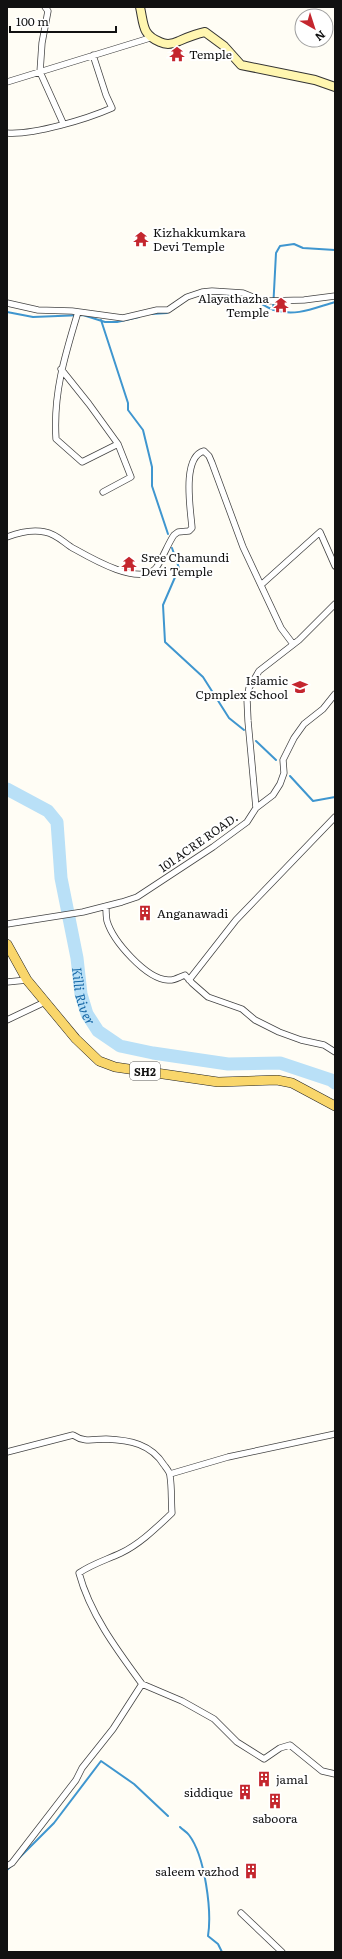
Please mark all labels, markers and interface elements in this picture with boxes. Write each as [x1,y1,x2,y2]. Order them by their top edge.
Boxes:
scale bar [10,8,116,34]
north arrow [294,8,334,48]
text: 100 m [16,12,49,30]
text: N [312,27,330,46]
temple icon: Temple [168,45,186,63]
place label: Temple [189,45,232,63]
place label: Kizhakkumkara Devi Temple [153,223,246,255]
temple icon: Kizhakkumkara Devi Temple [132,230,150,248]
place label: Alayathazha Temple [198,289,270,321]
temple icon: Alayathazha Temple [272,296,290,314]
place label: Sree Chamundi Devi Temple [141,548,229,580]
temple icon: Sree Chamundi Devi Temple [120,555,138,573]
place label: Islamic Cpmplex School [195,671,288,703]
school or university icon: Islamic Cpmplex School [291,678,309,696]
street label: 101 ACRE ROAD. [155,808,241,876]
building icon: Anganawadi [136,904,154,922]
place label: Anganawadi [157,904,228,922]
water label: Killi River [69,966,101,1028]
road number: SH2 [130,1062,160,1080]
building icon: jamal [255,1770,273,1788]
place label: jamal [276,1770,308,1788]
place label: siddique [184,1783,233,1801]
building icon: siddique [236,1783,254,1801]
building icon: saboora [266,1792,284,1810]
place label: saboora [253,1809,298,1827]
place label: saleem vazhod [155,1862,240,1880]
building icon: saleem vazhod [242,1862,260,1880]

